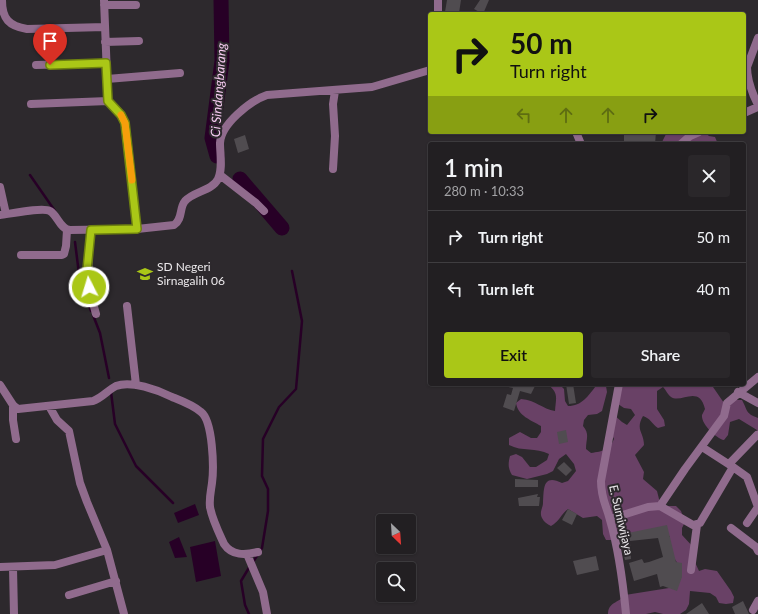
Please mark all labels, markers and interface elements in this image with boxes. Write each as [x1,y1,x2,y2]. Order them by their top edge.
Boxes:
pin [33,24,67,65]
text: 50 m [510,26,573,60]
icon: right [444,28,496,80]
icon: arrive [39,30,61,52]
water label: Ci Sindangbarang [207,41,229,138]
text: Turn right [510,60,587,82]
icon: left [513,104,535,126]
icon: ahead [555,104,577,126]
icon: ahead [597,104,619,126]
icon: right [639,104,661,126]
text: 1 min [444,153,503,182]
button: close [688,155,730,197]
text: 280 m · 10:33 [444,183,524,199]
icon: right [444,226,466,248]
text: Turn right [478,228,543,246]
text: 50 m [696,228,730,246]
place label: SD Negeri Sirnagalih 06 [157,259,225,288]
school or university icon: SD Negeri Sirnagalih 06 [136,265,154,283]
position arrow [68,266,110,308]
icon: left [444,278,466,300]
text: Turn left [478,280,534,298]
text: 40 m [696,280,730,298]
button: Exit [444,332,583,378]
button: Share [591,332,730,378]
street label: E. Sumiwijaya [606,483,637,557]
north arrow [376,514,416,554]
map controls [376,514,416,602]
button: search [376,562,416,602]

